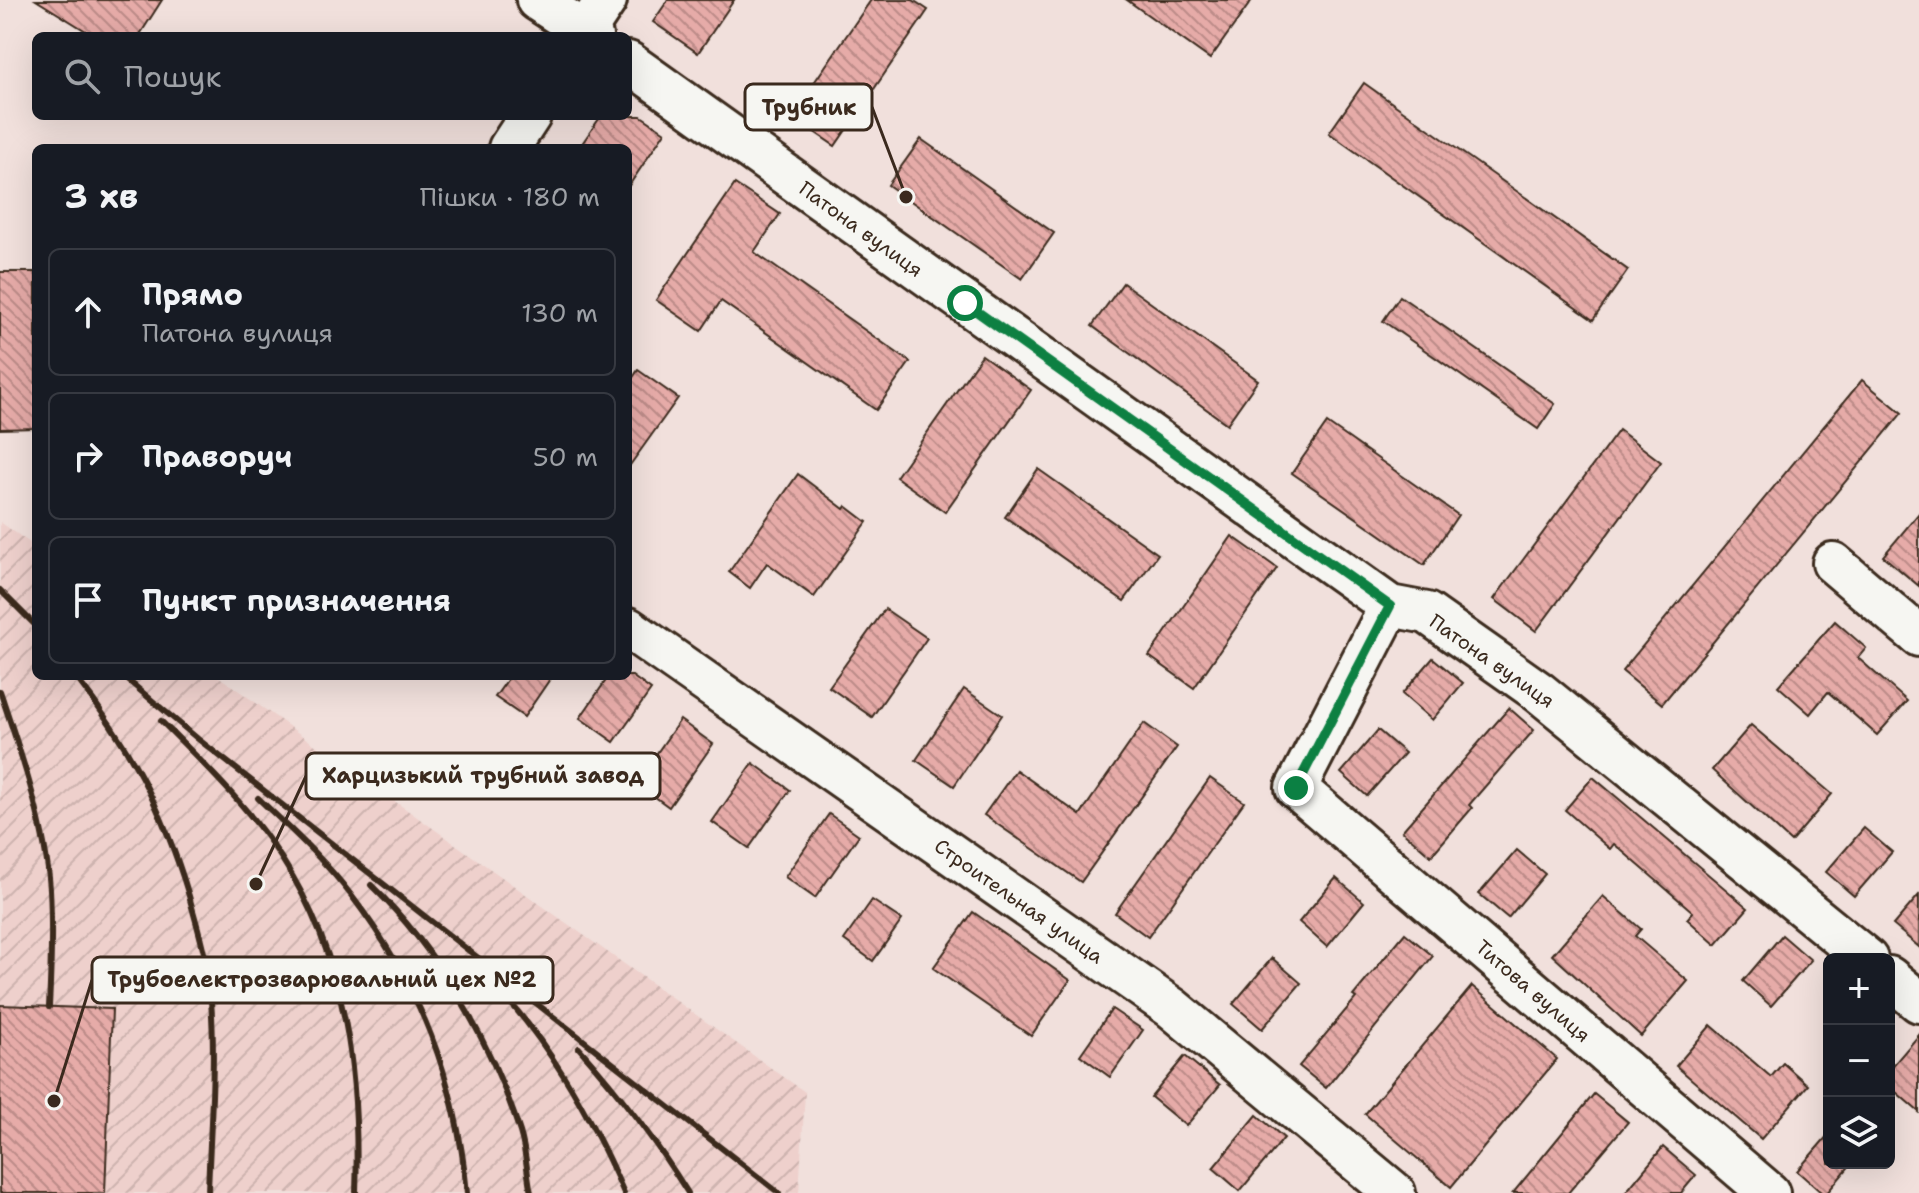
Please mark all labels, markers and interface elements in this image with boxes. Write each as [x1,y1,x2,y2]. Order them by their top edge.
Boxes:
search box [32,32,632,120]
icon: search [60,54,104,98]
text: Пошук [124,56,221,97]
callout: Трубник [745,84,872,130]
text: Трубник [762,93,857,122]
text: 3 хв [64,173,138,219]
street label: Патона вулиця [794,175,928,283]
text: Пішки · 180 m [420,179,600,214]
text: Прямо [142,274,243,315]
route start [947,285,983,321]
icon: ahead [66,290,110,334]
text: 130 m [521,295,598,330]
text: Патона вулиця [142,315,333,350]
icon: right [66,434,110,478]
text: Праворуч [142,436,292,477]
text: 50 m [533,439,598,474]
icon: arrive [66,578,110,622]
text: Пункт призначення [142,580,451,621]
street label: Патона вулиця [1424,608,1560,714]
callout: Харцизький трубний завод [306,753,660,799]
text: Харцизький трубний завод [322,761,645,790]
route end [1278,770,1314,806]
street label: Строительная улица [929,833,1109,970]
street label: Титова вулиця [1470,934,1596,1048]
map controls [1823,953,1895,1169]
button: + [1823,953,1895,1025]
callout: Трубоелектрозварювальний цех №2 [92,957,553,1003]
text: Трубоелектрозварювальний цех №2 [107,965,537,994]
button: − [1823,1025,1895,1097]
button: layers [1823,1097,1895,1169]

